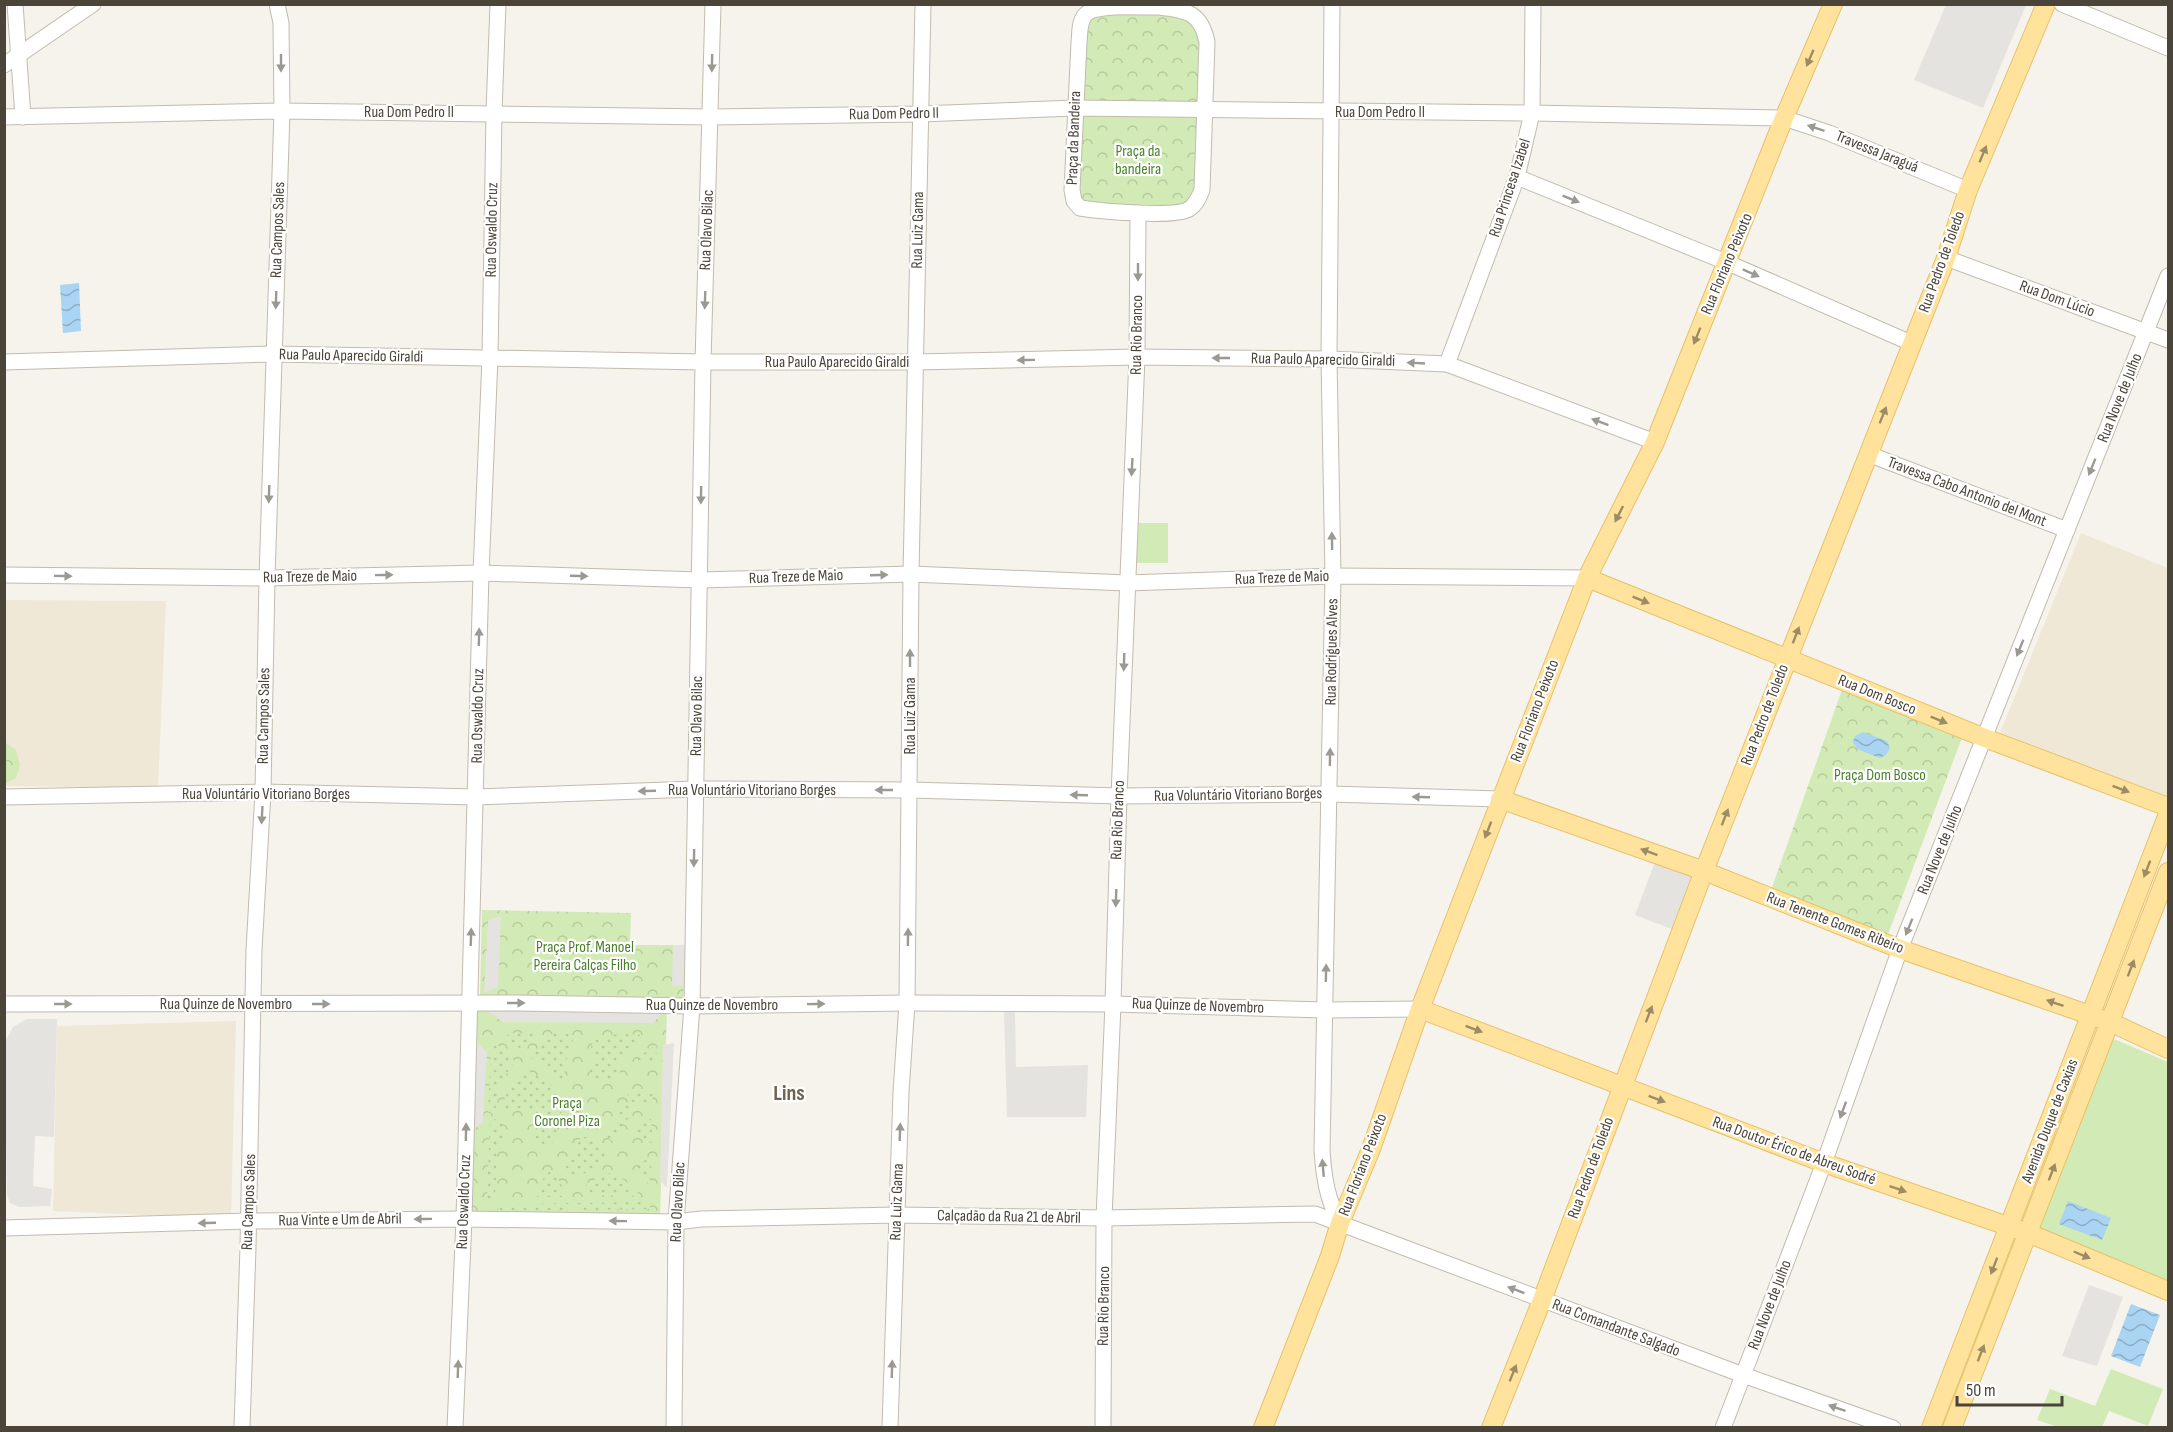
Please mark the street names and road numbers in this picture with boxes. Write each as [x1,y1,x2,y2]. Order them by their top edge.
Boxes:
street label: Praça da Bandeira [1063,91,1085,185]
street label: Rua Dom Pedro II [364,103,454,122]
street label: Rua Dom Pedro II [1335,103,1425,122]
street label: Rua Dom Pedro II [849,104,939,124]
street label: Travessa Jaraguá [1833,127,1921,177]
street label: Rua Princesa Izabel [1485,136,1535,240]
street label: Rua Campos Sales [267,181,289,279]
street label: Rua Oswaldo Cruz [482,182,502,278]
street label: Rua Olavo Bilac [696,189,718,271]
street label: Rua Luiz Gama [908,191,928,269]
street label: Rua Pedro de Toledo [1915,209,1969,315]
street label: Rua Floriano Peixoto [1697,211,1757,317]
street label: Rua Dom Lúcio [2017,277,2097,321]
street label: Rua Rio Branco [1127,295,1147,375]
street label: Rua Paulo Aparecido Giraldi [279,345,423,367]
street label: Rua Paulo Aparecido Giraldi [1251,349,1395,371]
street label: Rua Nove de Julho [2093,351,2147,445]
street label: Rua Paulo Aparecido Giraldi [765,353,909,372]
street label: Travessa Cabo Antonio del Mont [1885,453,2049,531]
street label: Rua Treze de Maio [749,566,843,588]
street label: Rua Treze de Maio [263,567,357,587]
street label: Rua Treze de Maio [1235,567,1329,589]
street label: Rua Rodrigues Alves [1322,598,1342,706]
street label: Rua Floriano Peixoto [1507,657,1563,765]
street label: Rua Pedro de Toledo [1737,662,1793,768]
street label: Rua Campos Sales [254,667,274,764]
street label: Rua Oswaldo Cruz [468,668,488,764]
street label: Rua Dom Bosco [1835,671,1919,719]
street label: Rua Olavo Bilac [687,676,707,756]
street label: Rua Luiz Gama [901,677,920,755]
street label: Rua Rio Branco [1107,780,1129,860]
street label: Rua Voluntário Vitoriano Borges [668,781,836,800]
street label: Rua Voluntário Vitoriano Borges [1154,784,1323,806]
street label: Rua Voluntário Vitoriano Borges [182,785,350,804]
street label: Rua Nove de Julho [1913,803,1967,897]
street label: Rua Tenente Gomes Ribeiro [1764,888,1906,958]
street label: Rua Quinze de Novembro [1132,994,1264,1018]
street label: Rua Quinze de Novembro [160,995,292,1014]
street label: Rua Quinze de Novembro [646,996,778,1015]
street label: Avenida Duque de Caxias [2017,1056,2083,1187]
street label: Rua Floriano Peixoto [1335,1111,1391,1219]
street label: Rua Doutor Érico de Abreu Sodré [1710,1113,1878,1189]
street label: Rua Pedro de Toledo [1564,1115,1618,1221]
street label: Rua Campos Sales [238,1153,260,1251]
street label: Rua Oswaldo Cruz [453,1154,475,1250]
street label: Rua Olavo Bilac [666,1161,690,1243]
street label: Rua Luiz Gama [886,1163,908,1241]
street label: Calçadão da Rua 21 de Abril [937,1206,1081,1228]
street label: Rua Vinte e Um de Abril [278,1209,402,1231]
street label: Rua Nove de Julho [1744,1257,1796,1353]
street label: Rua Rio Branco [1094,1266,1114,1346]
street label: Rua Comandante Salgado [1549,1295,1683,1361]

